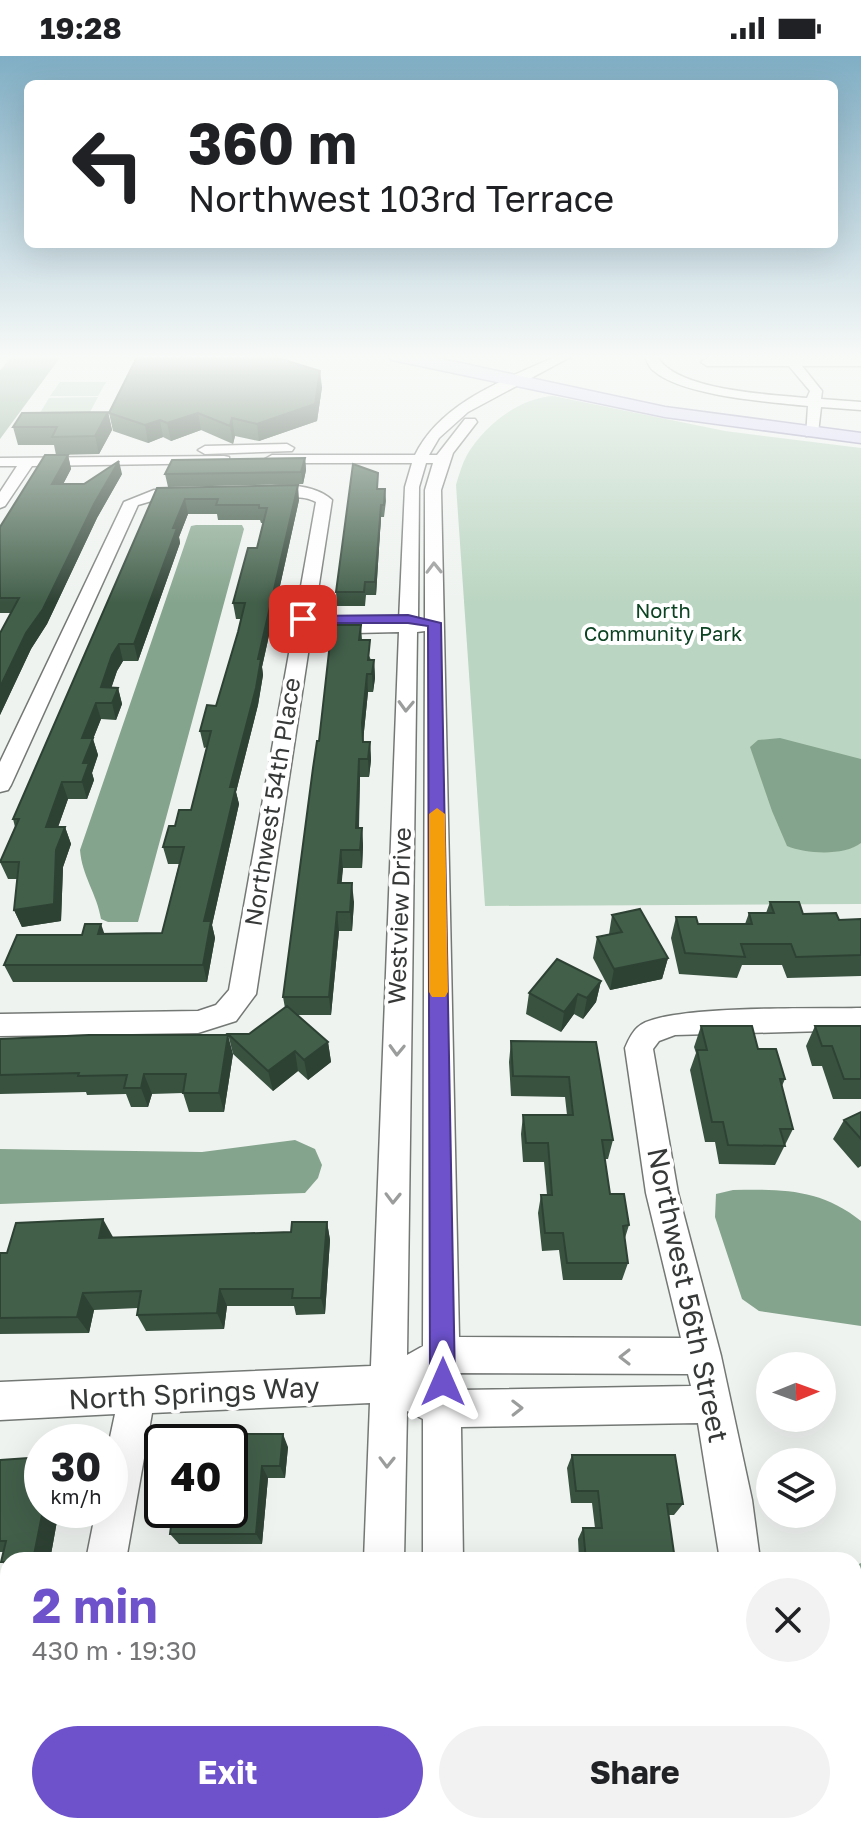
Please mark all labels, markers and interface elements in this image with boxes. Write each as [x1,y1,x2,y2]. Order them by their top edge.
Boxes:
text: 19:28 [40,10,122,46]
text: 360 m [188,109,357,176]
icon: left [56,112,160,216]
text: Northwest 103rd Terrace [188,177,614,220]
one-way arrow [425,561,443,574]
pin [269,585,337,653]
icon: arrive [281,597,325,641]
park label: North Community Park [584,598,742,645]
street label: Northwest 54th Place [238,676,305,928]
one-way arrow [397,700,415,713]
street label: Westview Drive [381,827,416,1005]
one-way arrow [388,1044,405,1057]
street label: Northwest 56th Street [641,1144,736,1445]
one-way arrow [384,1192,402,1205]
position arrow [401,1340,485,1424]
one-way arrow [618,1348,631,1366]
north arrow [756,1352,836,1432]
map controls [756,1352,836,1528]
street label: North Springs Way [68,1369,321,1416]
one-way arrow [511,1399,524,1416]
speed limit sign: 40 [144,1424,248,1528]
text: 30 [51,1442,101,1490]
button: layers [756,1448,836,1528]
one-way arrow [378,1456,395,1469]
text: km/h [51,1484,101,1508]
text: 2 min [32,1576,157,1634]
button: close [746,1578,830,1662]
text: 430 m · 19:30 [32,1635,197,1666]
button: Exit [32,1726,423,1818]
button: Share [439,1726,830,1818]

